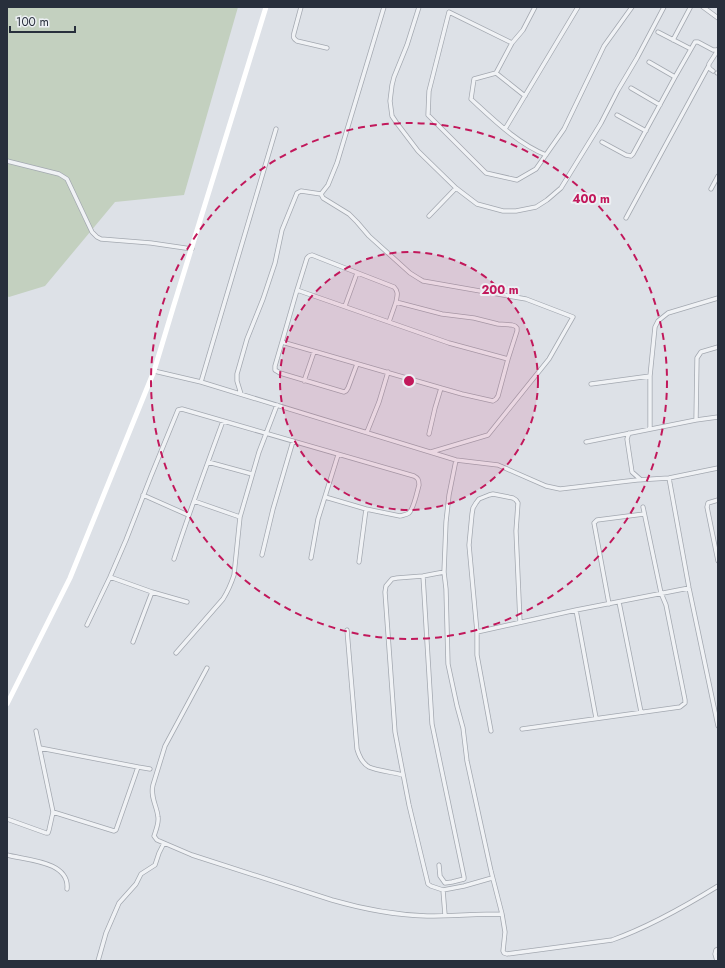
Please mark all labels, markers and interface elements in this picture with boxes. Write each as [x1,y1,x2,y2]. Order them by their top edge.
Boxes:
scale bar [10,8,75,34]
text: 100 m [16,13,49,31]
text: 400 m [572,190,610,208]
text: 200 m [481,281,519,299]
centre of rings [402,374,416,388]

